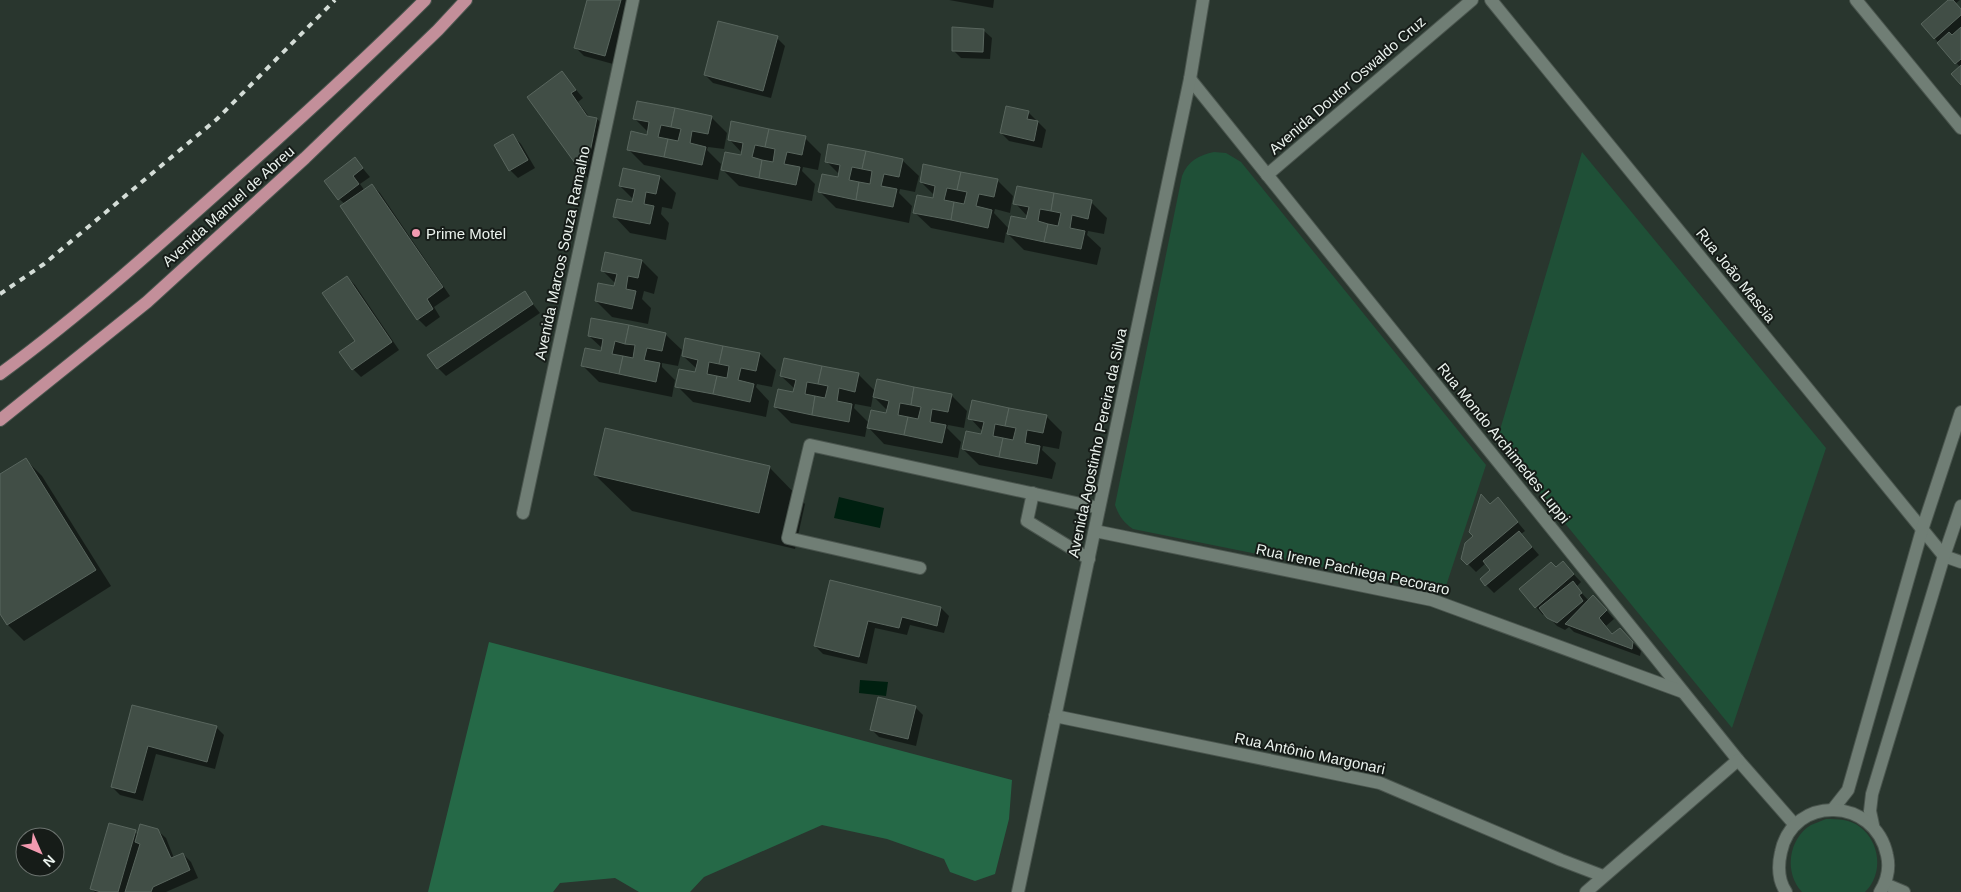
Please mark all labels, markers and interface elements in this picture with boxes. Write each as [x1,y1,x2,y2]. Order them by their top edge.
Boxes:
street label: Avenida Doutor Oswaldo Cruz [1265,12,1429,158]
street label: Avenida Manuel de Abreu [159,142,297,270]
street label: Avenida Marcos Souza Ramalho [531,145,593,361]
place label: Prime Motel [426,225,506,242]
street label: Rua João Mascia [1693,225,1779,326]
marker: Prime Motel [410,227,422,239]
street label: Avenida Agostinho Pereira da Silva [1064,326,1130,559]
street label: Rua Mondo Archimedes Luppi [1434,360,1574,526]
street label: Rua Irene Pachiega Pecoraro [1255,540,1451,598]
street label: Rua Antônio Margonari [1233,729,1387,777]
north arrow [15,827,65,877]
text: N [40,852,58,870]

